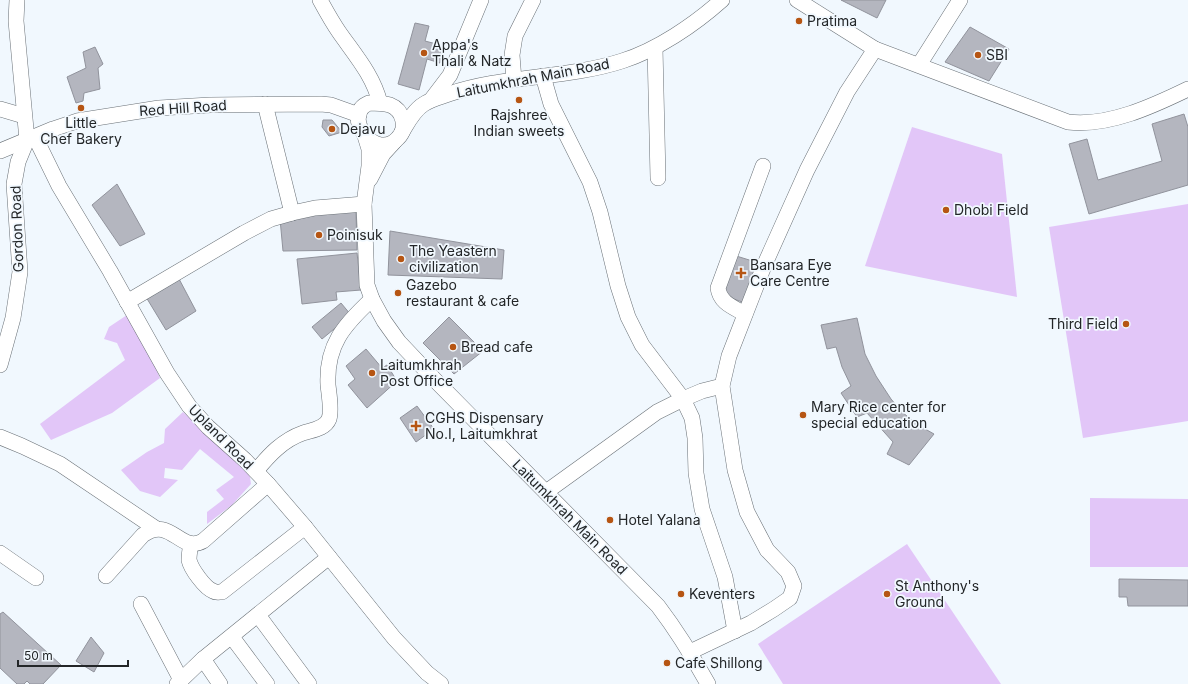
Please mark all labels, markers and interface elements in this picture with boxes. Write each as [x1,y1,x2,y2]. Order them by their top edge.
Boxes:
place label: Pratima [807,12,857,29]
marker: Pratima [794,16,804,26]
place label: Appa's Thali & Natz [432,36,512,69]
place label: SBI [986,46,1008,63]
marker: Appa's Thali & Natz [419,48,429,58]
marker: SBI [973,50,983,60]
street label: Laitumkhrah Main Road [455,54,611,101]
marker: Rajshree Indian sweets [514,95,524,105]
street label: Red Hill Road [139,96,227,119]
marker: Little Chef Bakery [76,103,86,113]
place label: Rajshree Indian sweets [474,106,564,139]
place label: Little Chef Bakery [40,114,122,147]
place label: Dejavu [340,120,385,137]
marker: Dejavu [327,124,337,134]
street label: Gordon Road [6,185,27,273]
place label: Dhobi Field [954,201,1028,218]
marker: Dhobi Field [941,205,951,215]
place label: Poinisuk [327,226,383,243]
marker: Poinisuk [314,230,324,240]
place label: The Yeastern civilization [409,242,497,275]
marker: The Yeastern civilization [396,254,406,264]
place label: Bansara Eye Care Centre [750,256,832,289]
marker: Bansara Eye Care Centre [735,267,747,279]
place label: Gazebo restaurant & cafe [406,276,519,309]
marker: Gazebo restaurant & cafe [393,288,403,298]
place label: Third Field [1048,315,1118,332]
marker: Third Field [1121,319,1131,329]
place label: Bread cafe [461,338,533,355]
marker: Bread cafe [448,342,458,352]
place label: Laitumkhrah Post Office [380,356,462,389]
marker: Laitumkhrah Post Office [367,368,377,378]
place label: Mary Rice center for special education [811,398,946,431]
street label: Upland Road [185,401,257,473]
place label: CGHS Dispensary No.I, Laitumkhrat [425,409,544,442]
marker: Mary Rice center for special education [798,410,808,420]
marker: CGHS Dispensary No.I, Laitumkhrat [410,420,422,432]
street label: Laitumkhrah Main Road [509,456,631,578]
place label: Hotel Yalana [618,511,701,528]
marker: Hotel Yalana [605,515,615,525]
place label: St Anthony's Ground [895,577,979,610]
place label: Keventers [689,585,755,602]
marker: Keventers [676,589,686,599]
marker: St Anthony's Ground [882,589,892,599]
scale bar [18,642,128,668]
text: 50 m [24,648,53,663]
place label: Cafe Shillong [675,654,763,671]
marker: Cafe Shillong [662,658,672,668]

